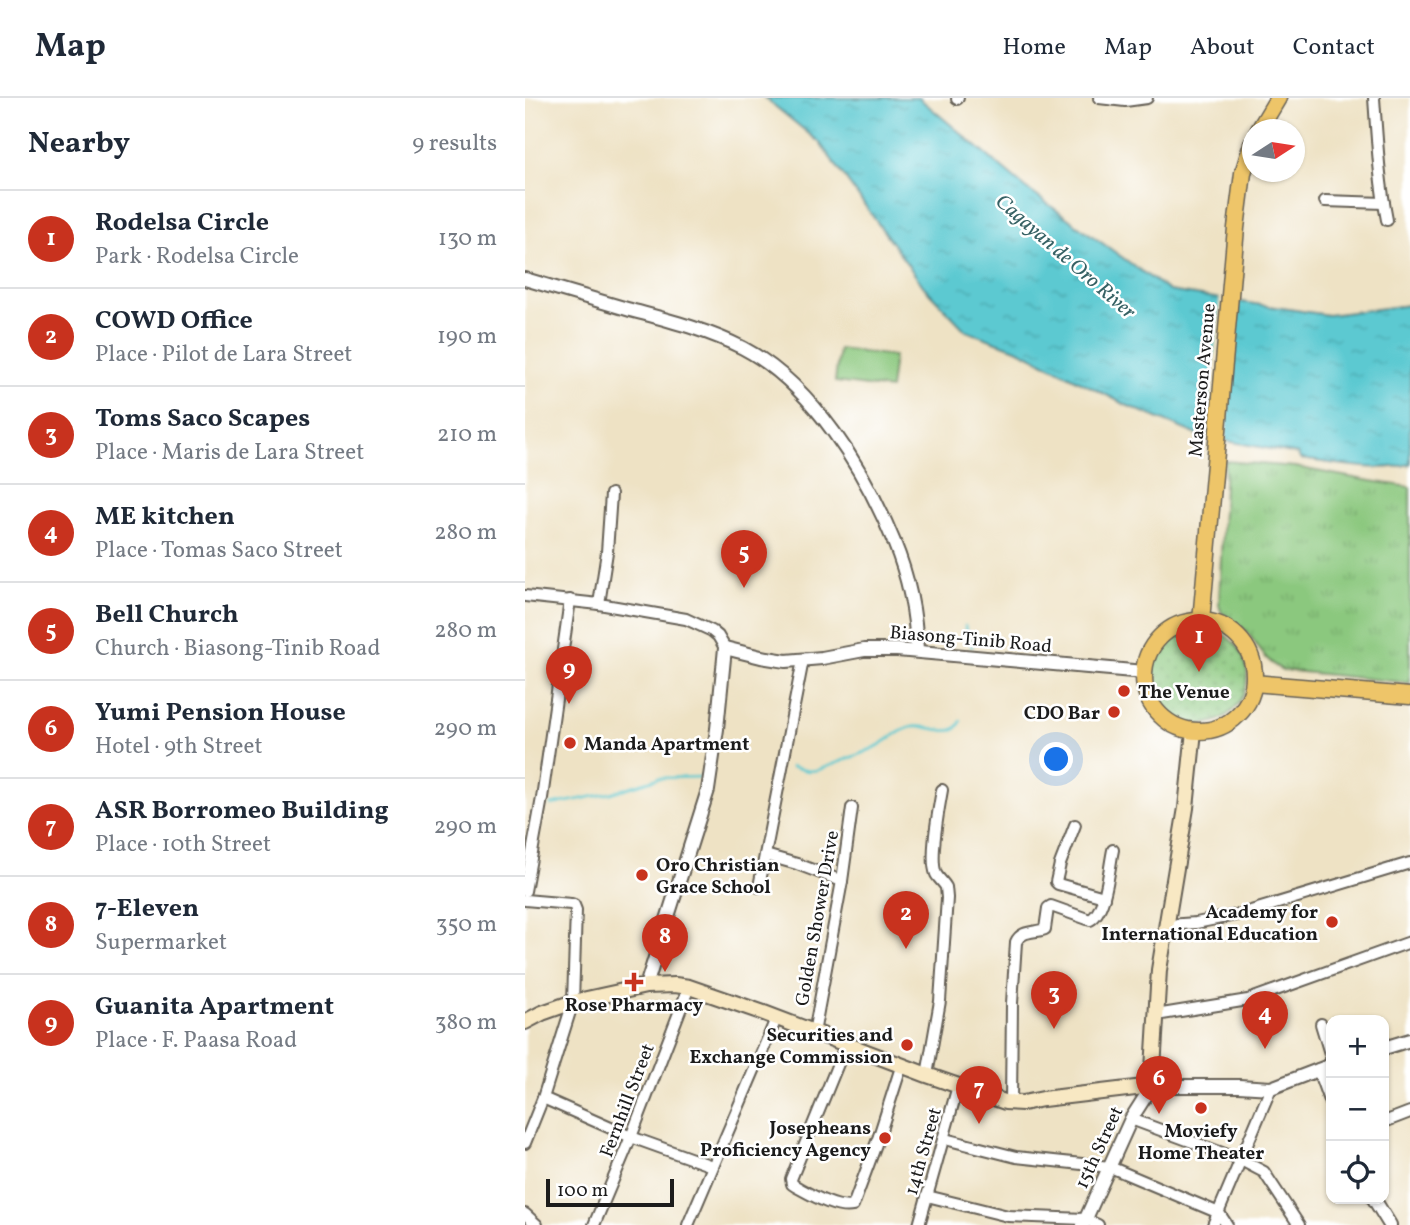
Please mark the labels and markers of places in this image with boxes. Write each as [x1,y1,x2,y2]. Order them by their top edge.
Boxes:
pin: 5 [721,530,767,588]
pin: 1 [1176,614,1222,672]
pin: 9 [546,646,592,704]
place label: The Venue [1138,680,1230,706]
marker: The Venue [1116,683,1132,699]
place label: CDO Bar [1024,701,1100,727]
marker: CDO Bar [1106,704,1122,720]
place label: Manda Apartment [584,732,749,758]
marker: Manda Apartment [562,735,578,751]
place label: Oro Christian Grace School [656,853,780,901]
marker: Oro Christian Grace School [634,867,650,883]
pin: 2 [883,891,929,949]
place label: Academy for International Education [1102,900,1318,948]
pin: 8 [642,914,688,972]
marker: Academy for International Education [1324,914,1340,930]
pin: 3 [1031,971,1077,1029]
marker: Rose Pharmacy [626,974,642,990]
pin: 4 [1242,991,1288,1049]
place label: Rose Pharmacy [565,993,703,1019]
place label: Securities and Exchange Commission [689,1023,893,1071]
marker: Securities and Exchange Commission [899,1037,915,1053]
pin: 6 [1136,1056,1182,1114]
pin: 7 [956,1066,1002,1124]
marker: Moviefy Home Theater [1193,1100,1209,1116]
place label: Josepheans Proficiency Agency [700,1116,871,1164]
place label: Moviefy Home Theater [1138,1119,1264,1167]
marker: Josepheans Proficiency Agency [877,1130,893,1146]

